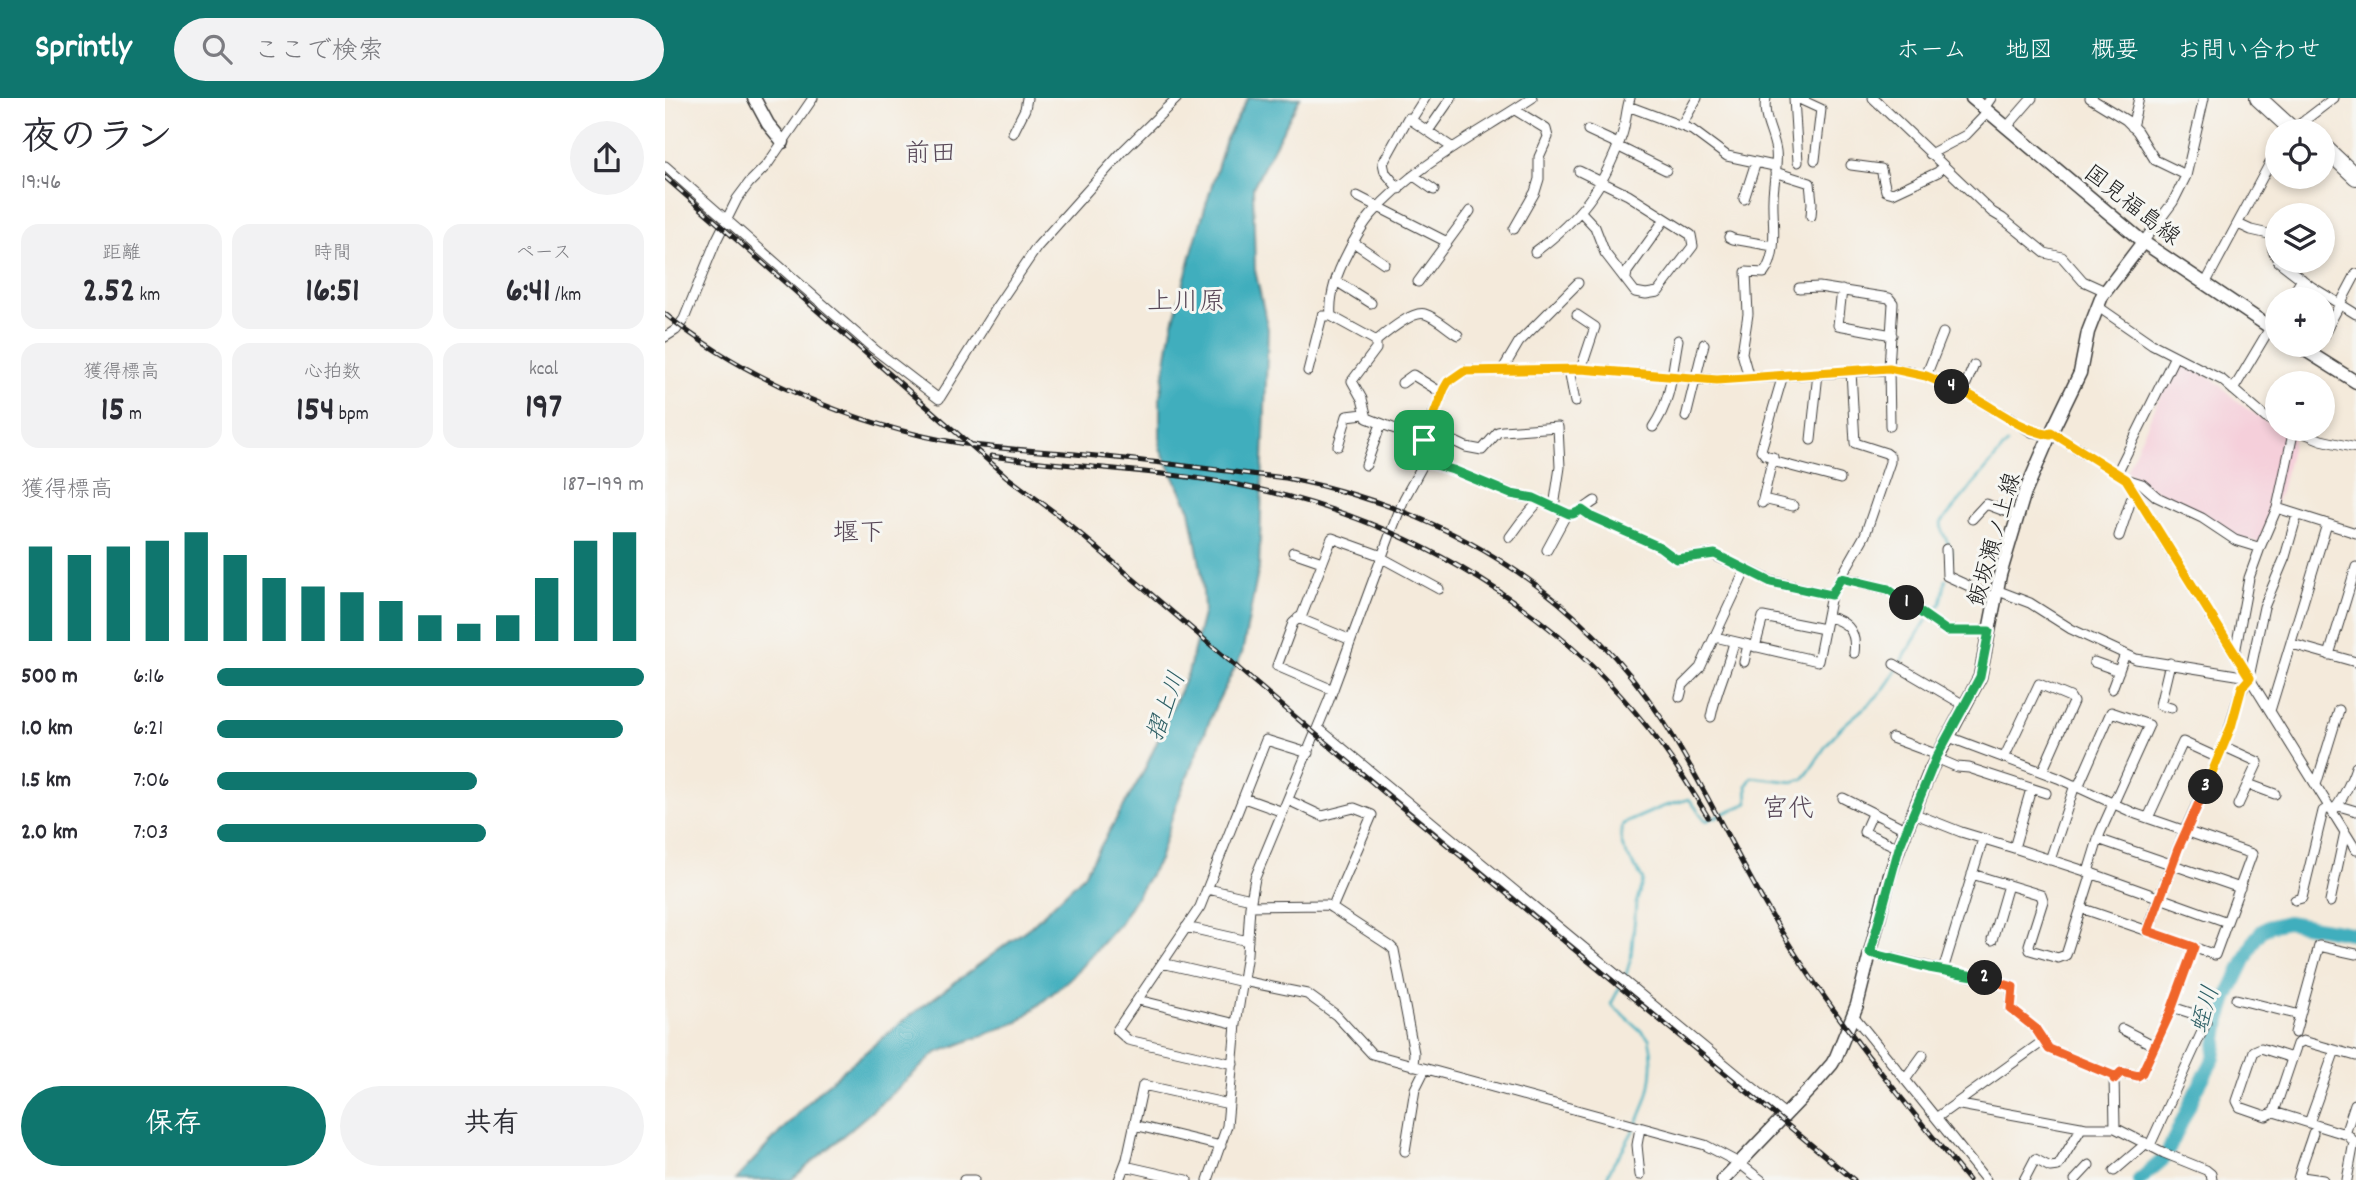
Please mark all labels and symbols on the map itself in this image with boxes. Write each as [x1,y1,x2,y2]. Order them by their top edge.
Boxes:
district label: 前田 [904,137,956,174]
street label: 国見福島線 [2075,158,2186,255]
district label: 上川原 [1147,285,1225,322]
pin: 4 [1935,370,1969,404]
pin [1394,410,1454,470]
street label: 飯坂瀬ノ上線 [1961,469,2031,611]
district label: 堰下 [833,516,885,553]
pin: 1 [1889,586,1925,620]
water label: 摺上川 [1140,667,1196,747]
pin: 3 [2189,770,2223,804]
district label: 宮代 [1762,792,1814,829]
pin: 2 [1967,960,2003,996]
water label: 蛭川 [2184,982,2230,1038]

